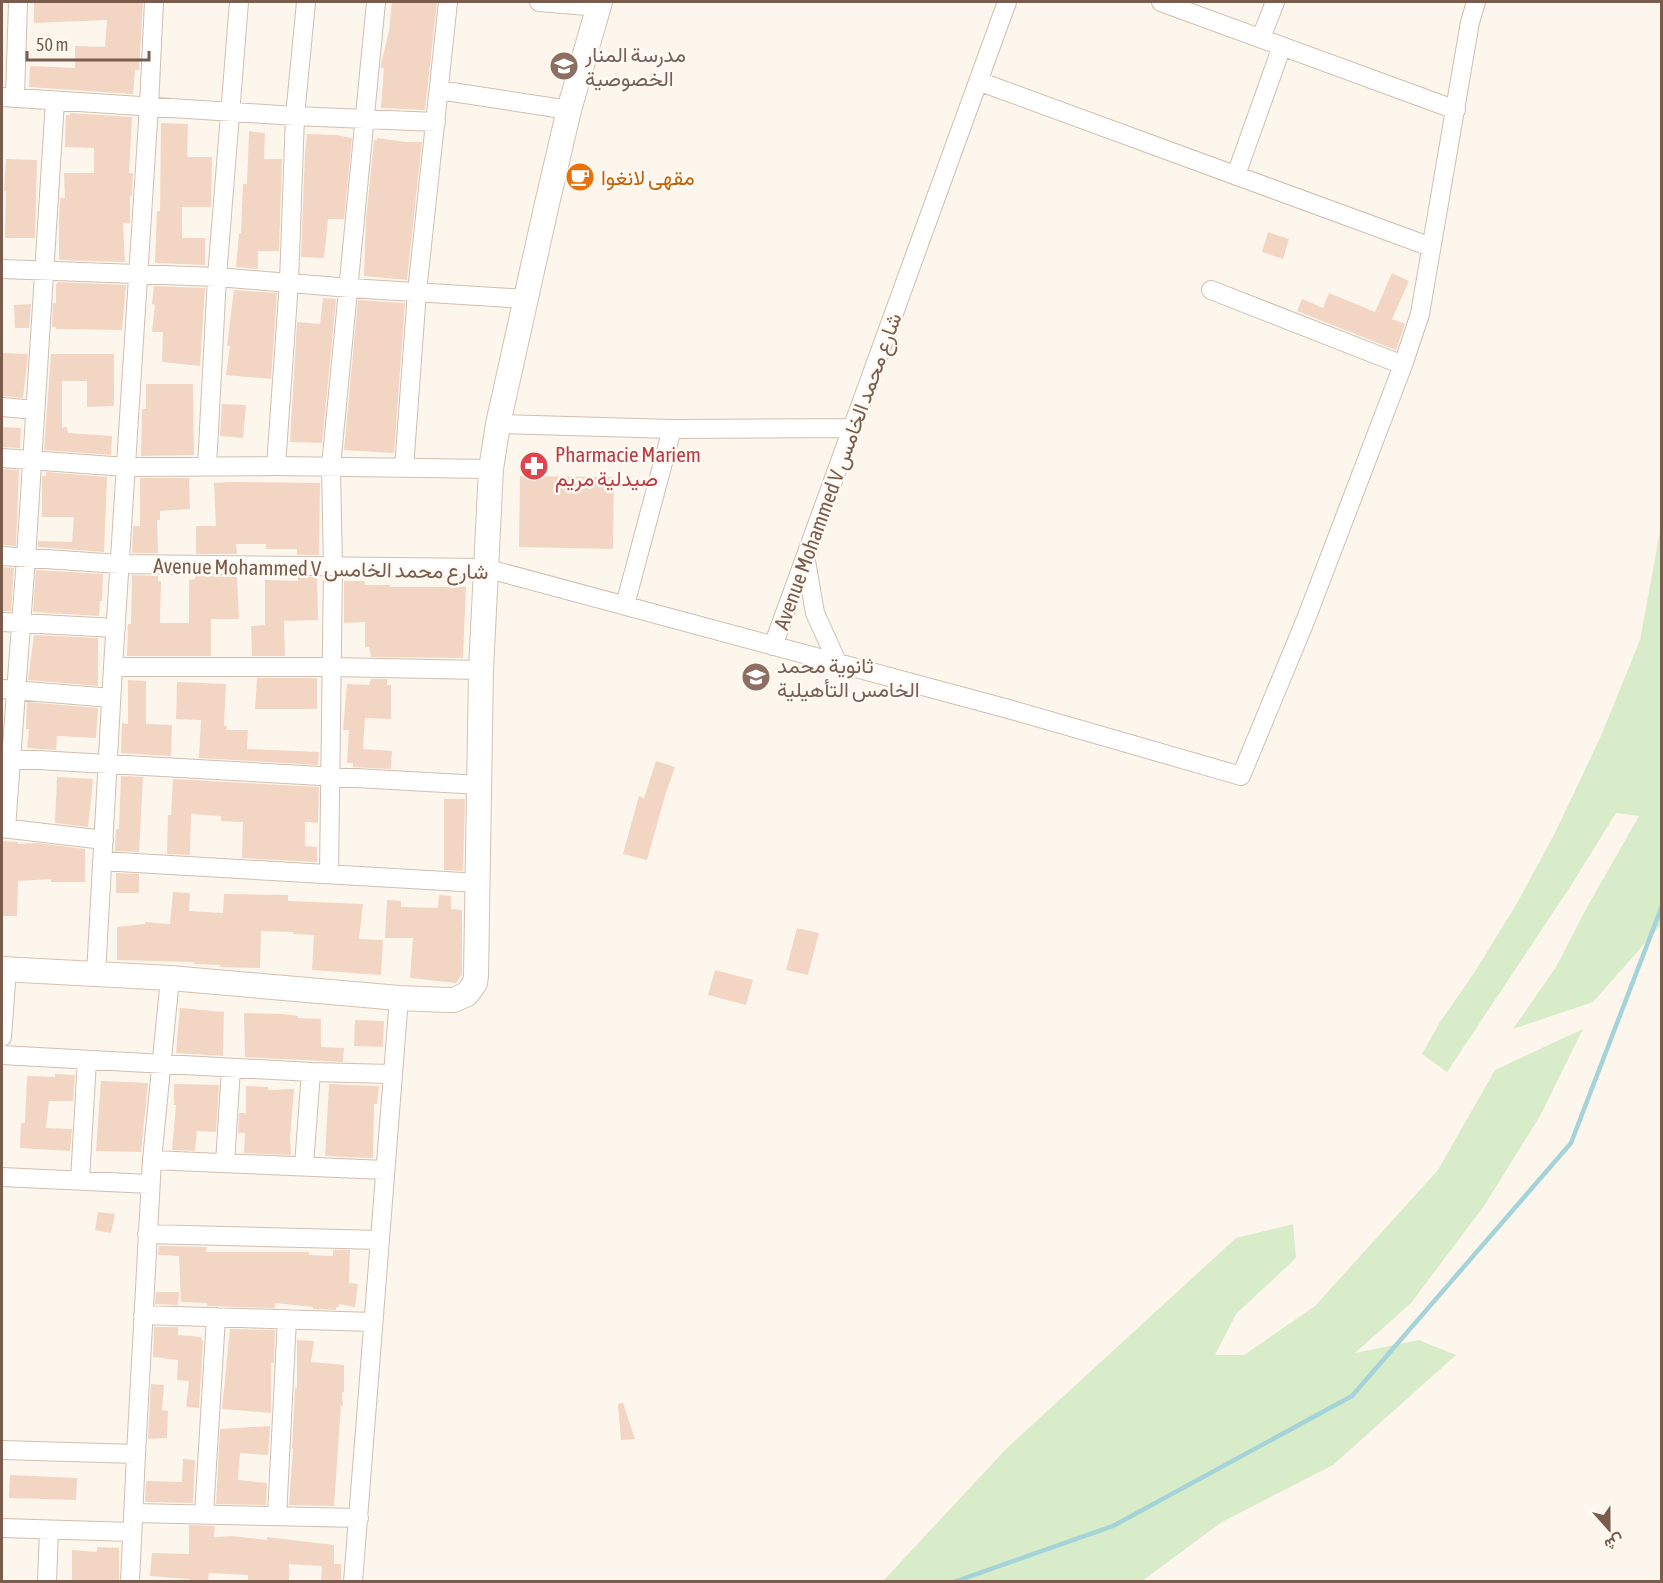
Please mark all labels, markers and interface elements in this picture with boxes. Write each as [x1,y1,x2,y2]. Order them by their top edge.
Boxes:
scale bar [27,24,148,62]
text: 50 m [36,34,68,55]
place label: مدرسة المنار الخصوصية [584,42,686,92]
school or university icon: مدرسة المنار الخصوصية [548,50,580,82]
cafe icon: مقهى لانغوا [564,161,596,193]
place label: مقهى لانغوا [601,165,695,191]
street label: Avenue Mohammed V شارع محمد الخامس [768,309,908,634]
place label: Pharmacie Mariem صيدلية مريم [555,442,701,493]
pharmacy icon: Pharmacie Mariem صيدلية مريم [518,450,550,482]
street label: Avenue Mohammed V شارع محمد الخامس [153,553,489,586]
place label: ثانوية محمد الخامس التأهيلية [777,653,920,702]
school or university icon: ثانوية محمد الخامس التأهيلية [740,661,772,693]
north arrow [1579,1499,1639,1559]
text: ش [1602,1530,1627,1555]

